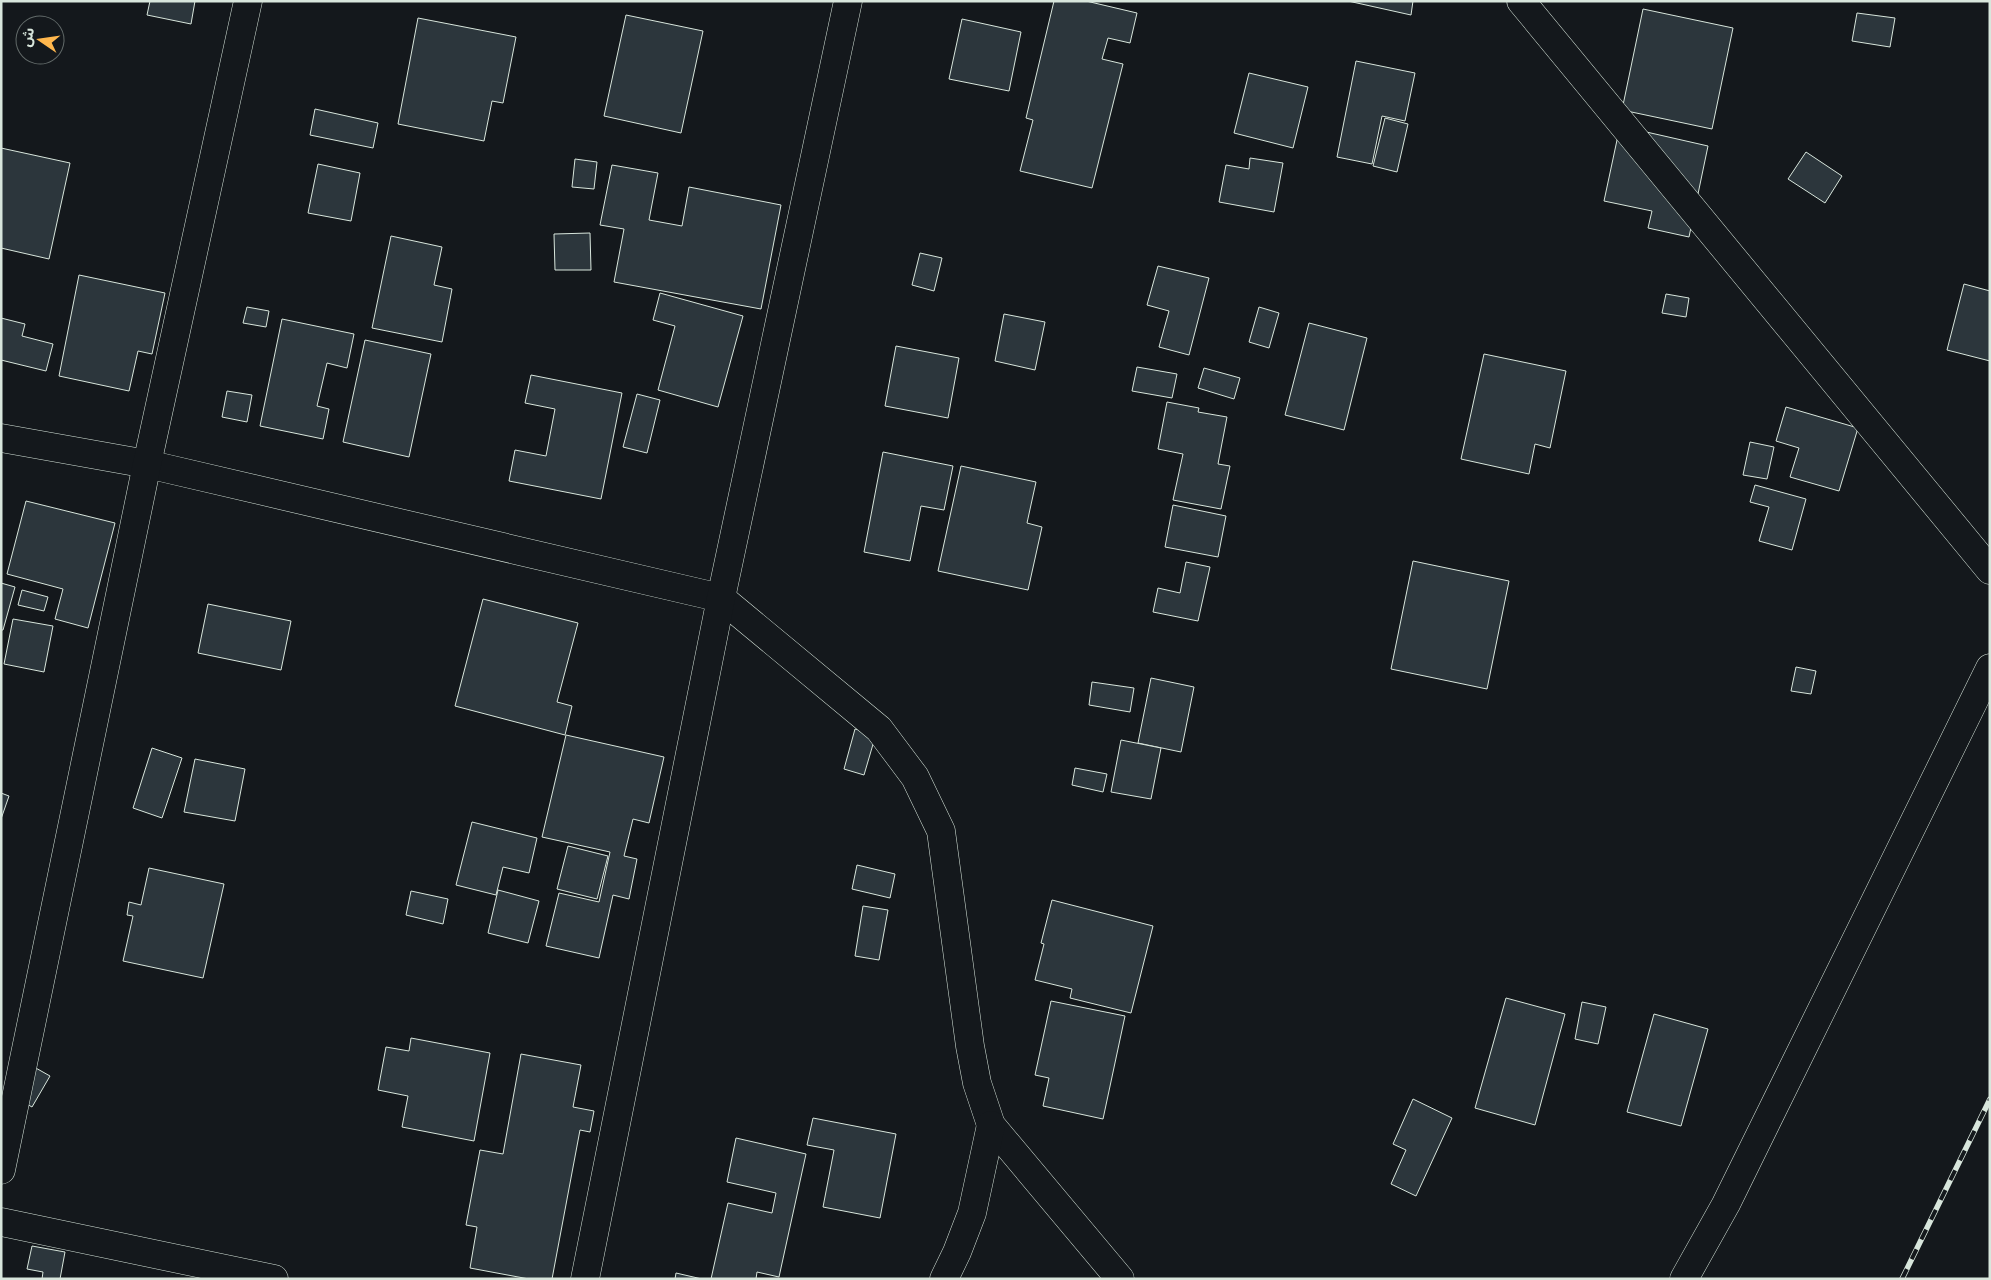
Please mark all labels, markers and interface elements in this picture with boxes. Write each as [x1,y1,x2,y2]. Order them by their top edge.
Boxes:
north arrow [15,15,65,65]
text: ش [16,26,40,49]

